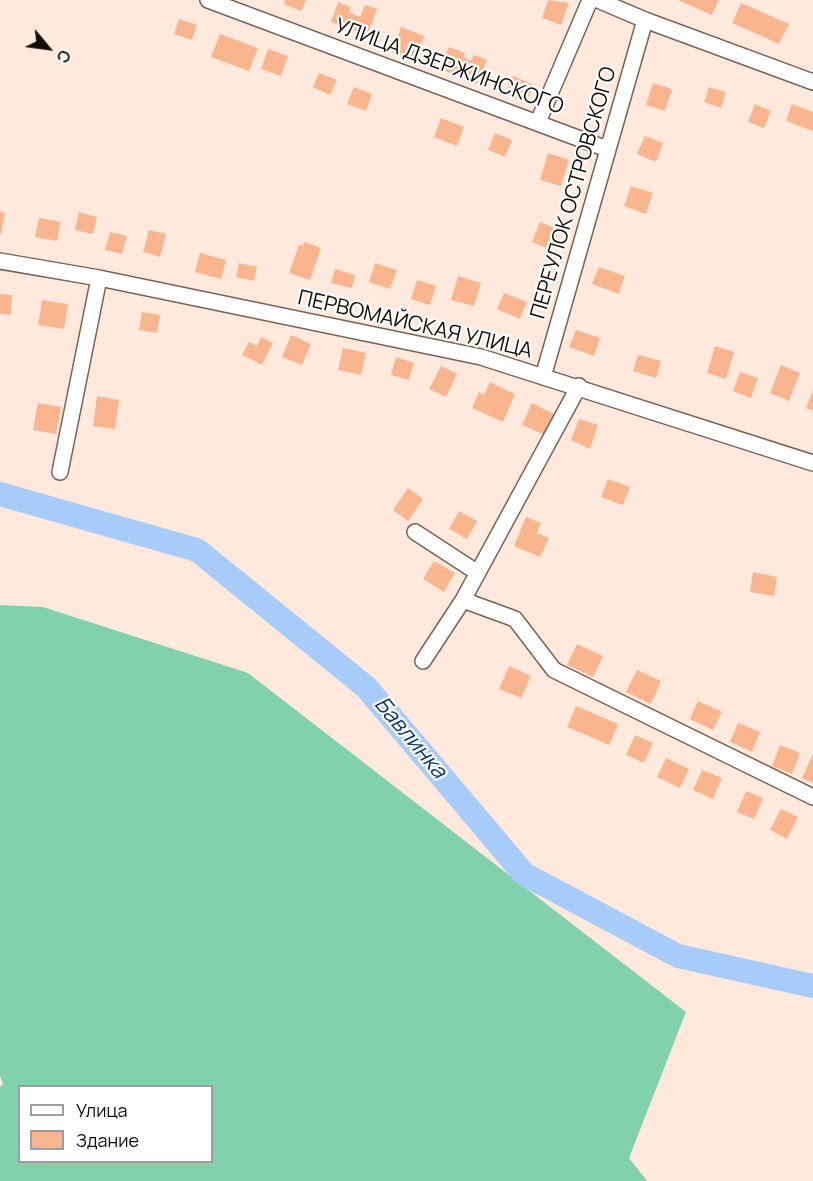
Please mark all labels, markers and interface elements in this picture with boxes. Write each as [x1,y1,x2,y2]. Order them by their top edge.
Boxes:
street label: УЛИЦА ДЗЕРЖИНСКОГО [331,14,567,120]
north arrow [18,18,78,78]
text: С [51,46,76,67]
street label: ПЕРЕУЛОК ОСТРОВСКОГО [526,64,622,322]
street label: ПЕРВОМАЙСКАЯ УЛИЦА [295,286,535,364]
water label: Бавлинка [368,692,452,784]
legend [18,1085,213,1163]
text: Улица [76,1098,128,1122]
text: Здание [76,1128,139,1152]

